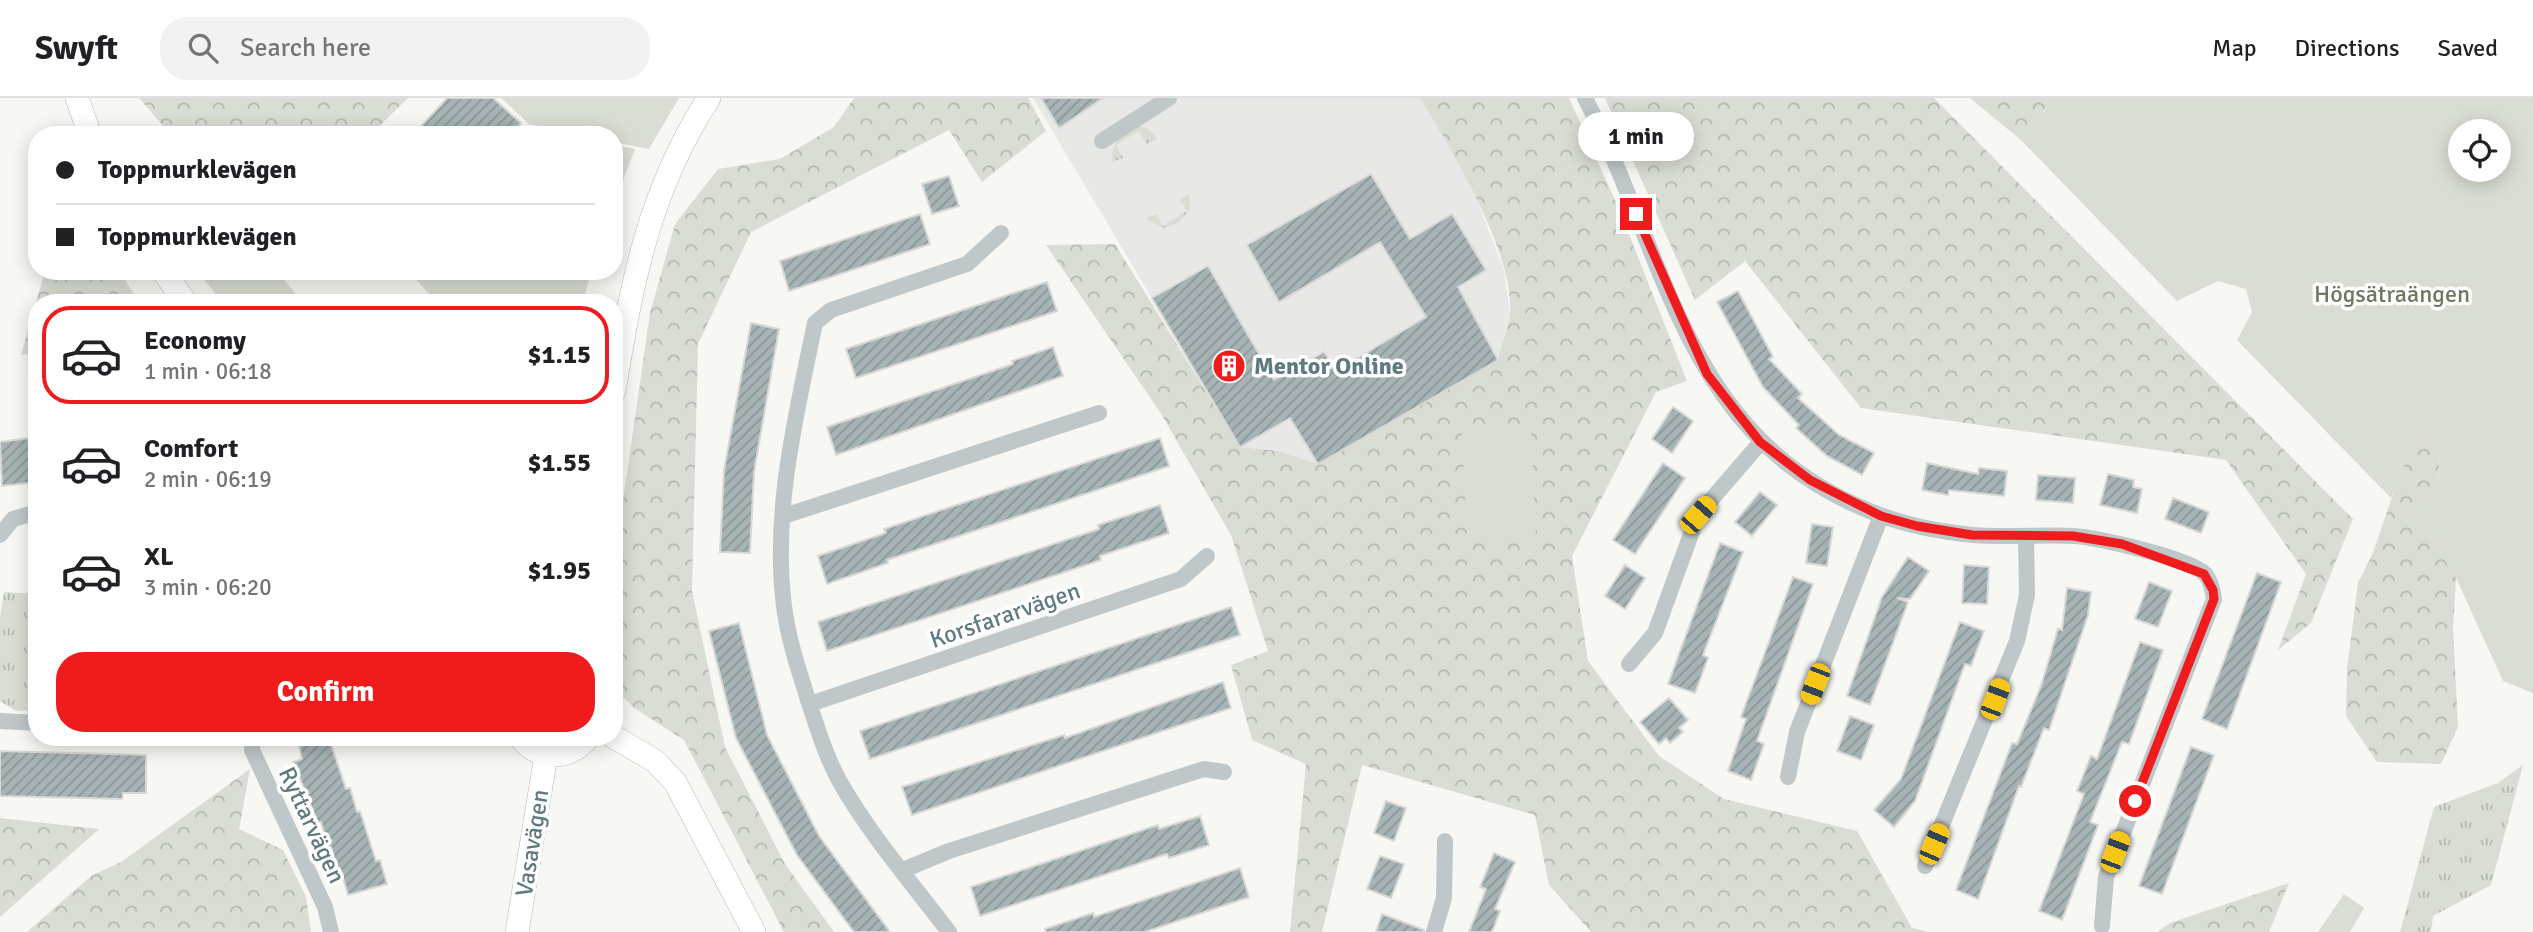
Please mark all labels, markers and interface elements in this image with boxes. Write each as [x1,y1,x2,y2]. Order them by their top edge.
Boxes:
search box [160,17,650,80]
text: Swyft [35,28,118,69]
icon: search [184,29,222,67]
text: Search here [240,32,371,64]
text: Map [2212,33,2257,63]
text: Directions [2295,33,2400,63]
text: Saved [2438,33,2498,63]
callout: 1 min [1578,113,1694,162]
map controls [2448,119,2511,182]
button: locate [2448,119,2511,182]
text: 1 min [1608,122,1664,151]
text: Toppmurklevägen [98,154,297,186]
route end [1620,198,1652,230]
text: Toppmurklevägen [98,221,297,253]
park label: Högsätraängen [2314,279,2470,309]
icon: car [60,324,123,387]
text: Economy [144,325,246,357]
text: $1.15 [527,339,591,371]
building icon: Mentor Online [1210,347,1248,385]
place label: Mentor Online [1254,351,1404,381]
text: 1 min · 06:18 [144,357,272,386]
icon: car [60,432,123,495]
text: Comfort [144,433,238,465]
text: $1.55 [527,447,591,479]
text: 2 min · 06:19 [144,465,272,494]
car [1677,492,1720,538]
icon: car [60,540,123,603]
text: XL [144,541,174,573]
text: $1.95 [527,555,591,587]
text: 3 min · 06:20 [144,573,272,602]
street label: Korsfararvägen [926,575,1084,655]
button: Confirm [56,652,595,732]
car [1798,661,1833,707]
car [1978,676,2013,722]
street label: Ryttarvägen [272,762,352,888]
route start [2119,785,2151,817]
street label: Vasavägen [509,787,555,899]
car [1917,821,1952,867]
car [2098,829,2133,875]

